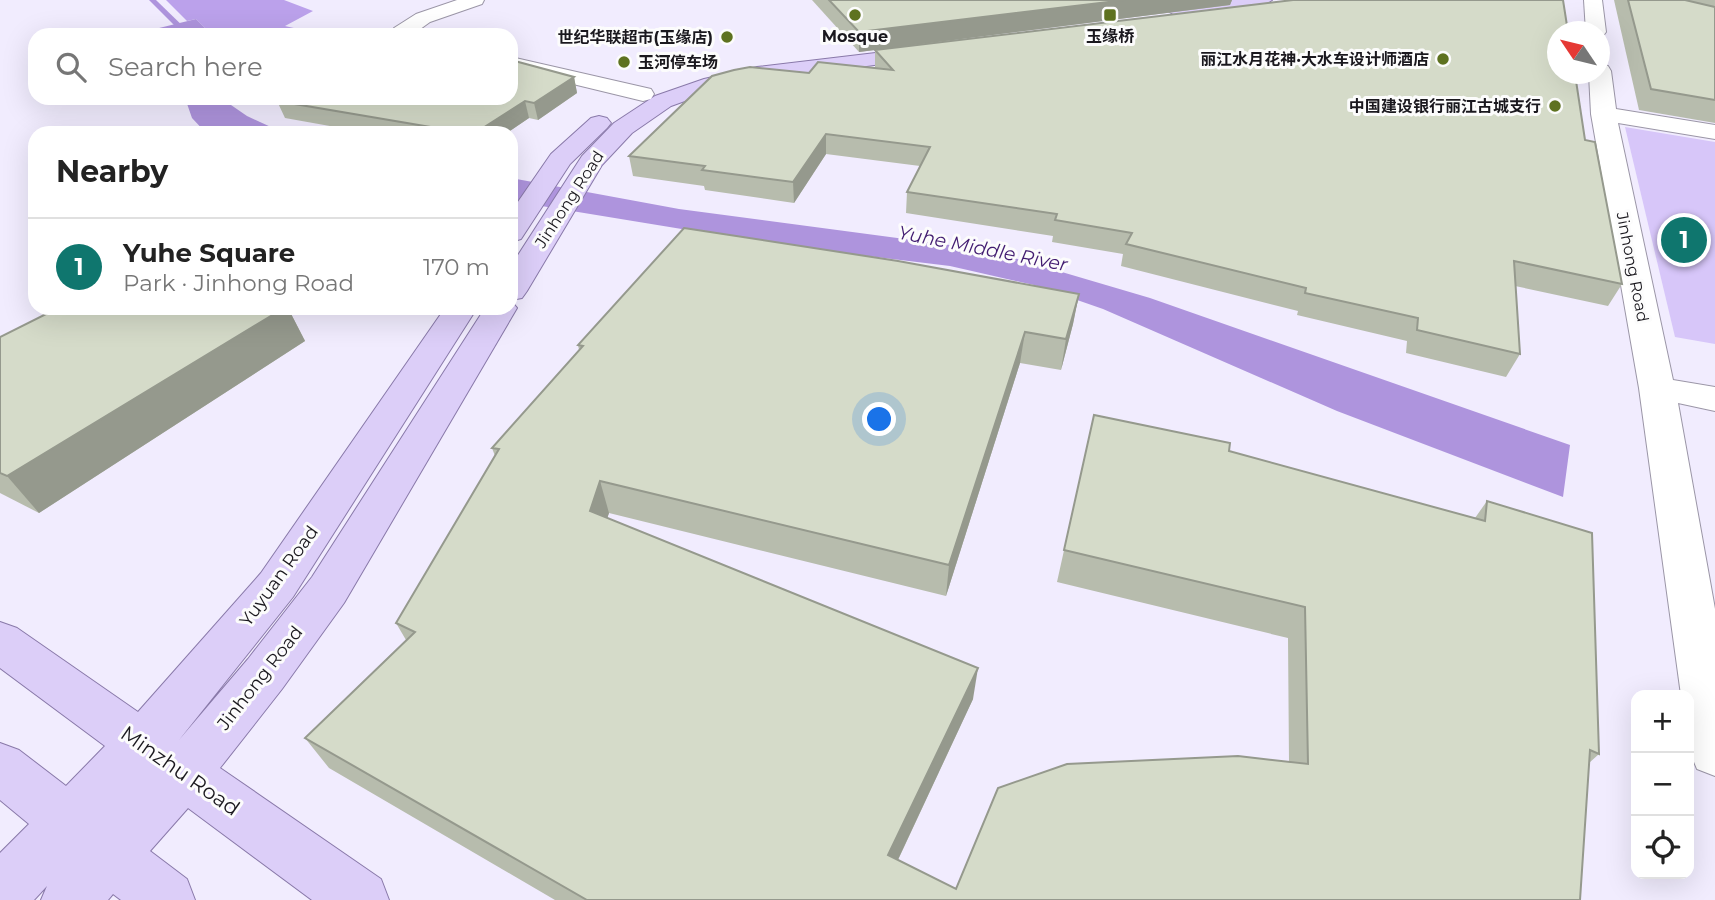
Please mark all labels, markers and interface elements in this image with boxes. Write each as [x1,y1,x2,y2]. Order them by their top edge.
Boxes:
marker: Mosque [847,7,863,23]
marker: 玉缘桥 [1102,7,1118,23]
north arrow [1547,21,1610,84]
place label: Mosque [822,27,888,46]
place label: 玉缘桥 [1086,27,1135,46]
search box [28,28,518,105]
place label: 世纪华联超市(玉缘店) [558,28,713,47]
marker: 世纪华联超市(玉缘店) [719,29,735,45]
icon: search [52,48,90,86]
place label: 丽江水月花神·大水车设计师酒店 [1200,50,1429,69]
text: Search here [108,51,263,83]
marker: 丽江水月花神·大水车设计师酒店 [1435,51,1451,67]
place label: 玉河停车场 [638,53,718,72]
marker: 玉河停车场 [616,54,632,70]
place label: 中国建设银行丽江古城支行 [1349,97,1541,116]
marker: 中国建设银行丽江古城支行 [1547,98,1563,114]
street label: Jinhong Road [530,147,608,252]
text: Nearby [56,153,168,190]
street label: Jinhong Road [1612,209,1653,324]
pin: 1 [1661,214,1707,266]
water label: Yuhe Middle River [896,221,1070,276]
text: Yuhe Square [123,237,295,269]
text: 1 [74,253,84,281]
text: 170 m [423,253,490,281]
text: Park · Jinhong Road [123,269,354,297]
your location [862,402,896,436]
street label: Yuyuan Road [235,521,323,631]
street label: Jinhong Road [212,622,307,735]
map controls [1631,690,1694,879]
button: + [1631,690,1694,753]
street label: Minzhu Road [116,720,245,821]
button: − [1631,753,1694,816]
button: locate [1631,816,1694,879]

